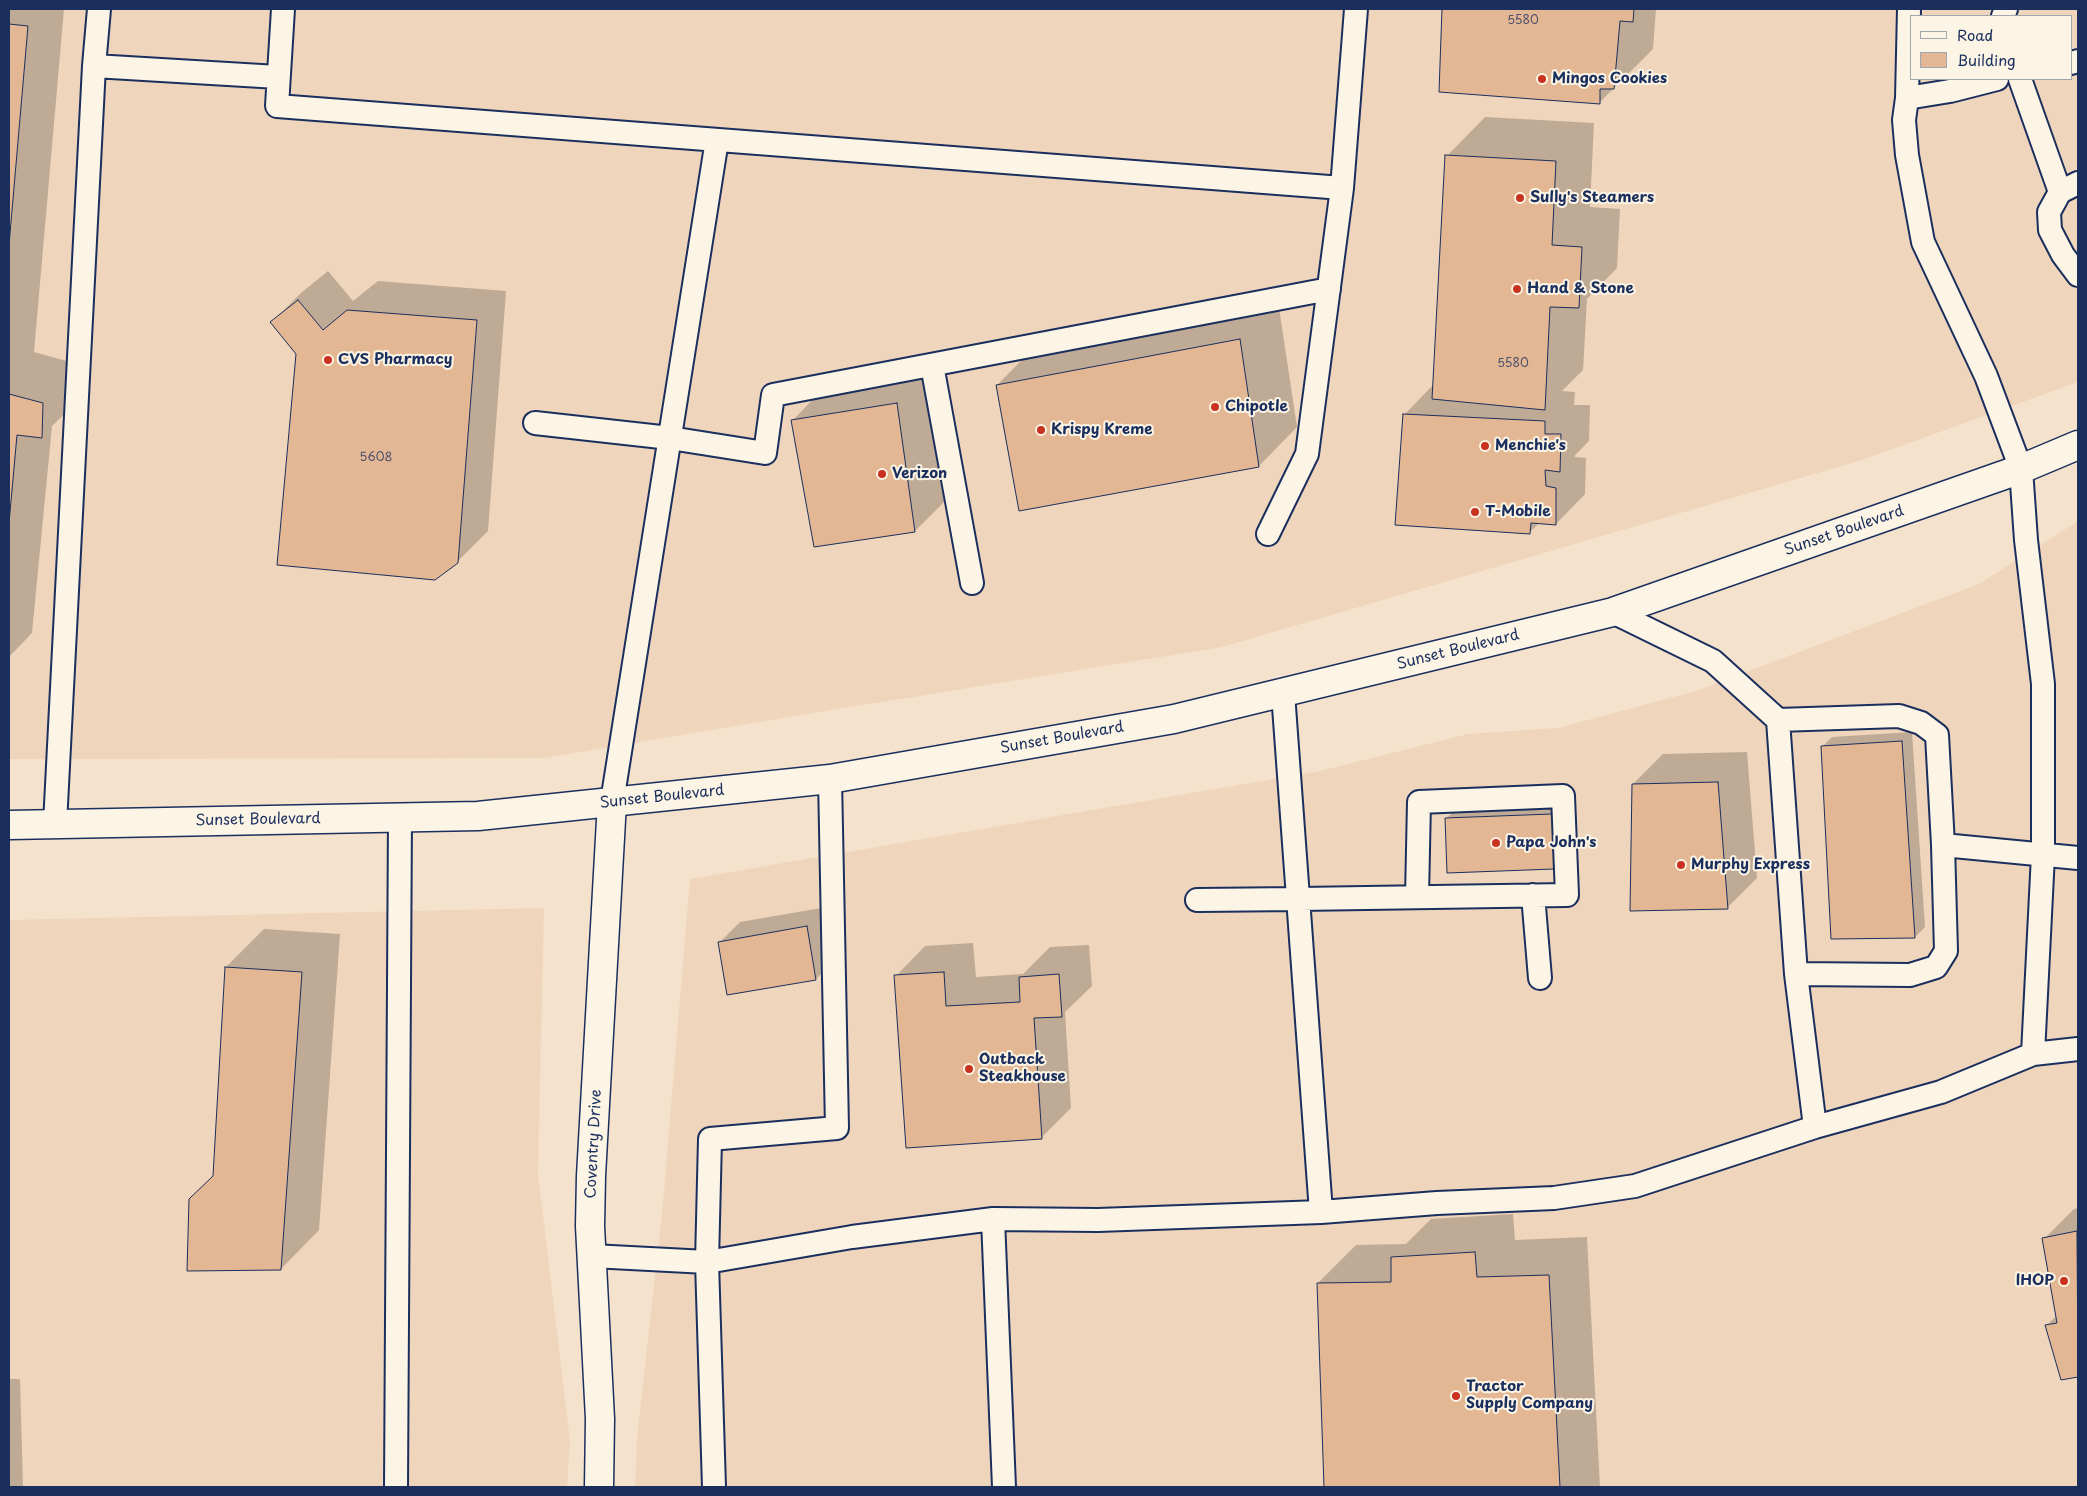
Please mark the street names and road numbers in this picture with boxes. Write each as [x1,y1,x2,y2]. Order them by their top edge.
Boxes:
street label: Sunset Boulevard [1782,502,1906,560]
street label: Sunset Boulevard [1395,626,1521,674]
street label: Sunset Boulevard [999,718,1125,758]
street label: Sunset Boulevard [599,782,725,812]
street label: Sunset Boulevard [195,810,321,830]
street label: Coventry Drive [582,1089,606,1199]

